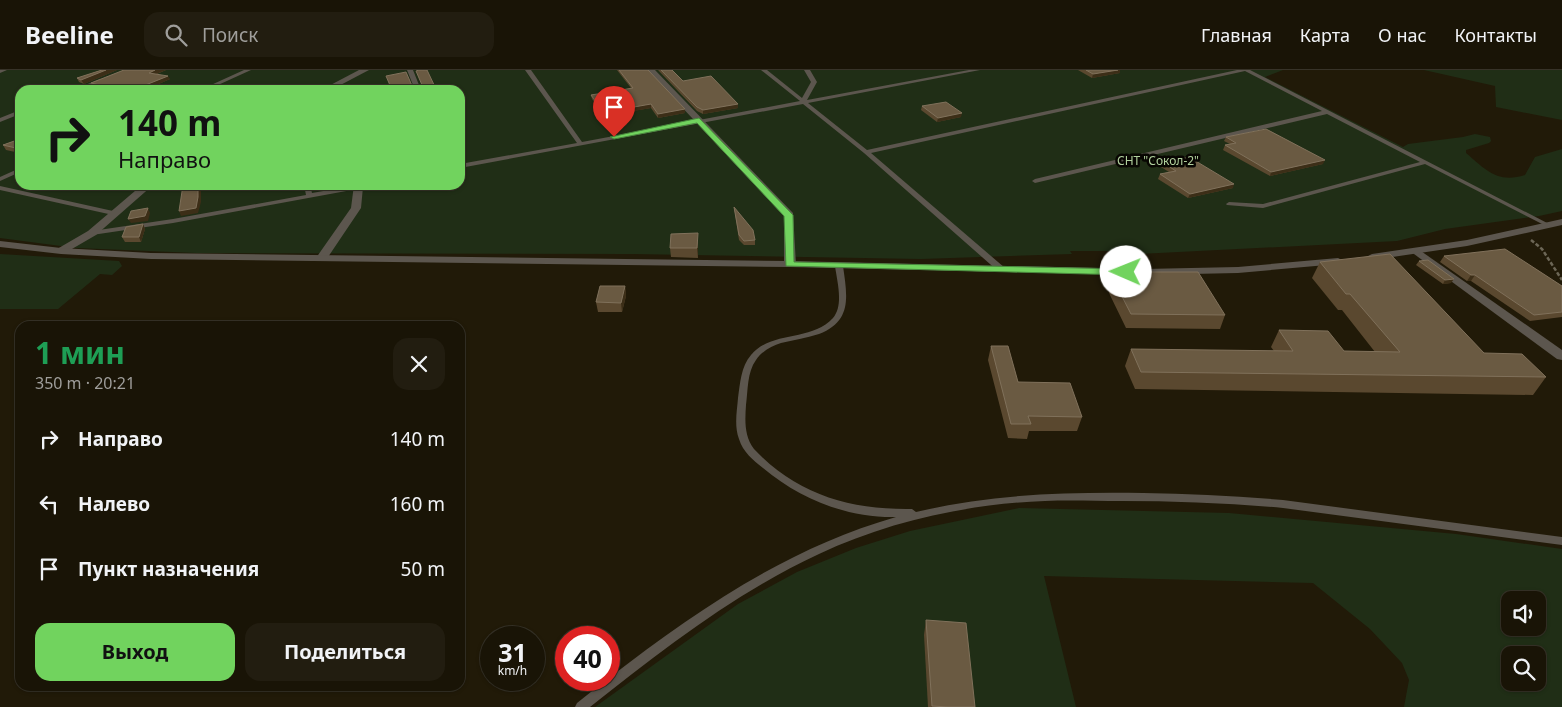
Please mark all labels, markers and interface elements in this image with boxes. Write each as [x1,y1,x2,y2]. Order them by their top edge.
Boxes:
search box [144,12,494,57]
text: Beeline [25,18,114,51]
icon: search [162,21,190,49]
text: Поиск [202,22,258,48]
text: Главная [1201,23,1272,47]
text: Карта [1300,23,1350,47]
text: О нас [1378,23,1426,47]
text: Контакты [1454,23,1537,47]
pin [593,86,635,137]
icon: arrive [600,93,628,121]
text: 140 m [118,99,221,146]
icon: right [35,105,100,170]
text: Направо [118,144,211,174]
park label: СНТ "Сокол-2" [1117,152,1199,169]
position arrow [1099,245,1151,297]
text: 1 мин [35,332,125,373]
button: close [393,338,445,390]
text: 350 m · 20:21 [35,372,135,394]
icon: right [35,425,63,453]
text: Направо [78,426,163,452]
text: 140 m [390,426,445,452]
icon: left [35,490,63,518]
text: Налево [78,491,150,517]
text: 160 m [390,491,445,517]
icon: arrive [35,555,63,583]
text: Пункт назначения [78,556,259,582]
text: 50 m [401,556,445,582]
map controls [1501,591,1546,691]
button: sound [1501,591,1546,636]
button: Выход [35,623,235,681]
button: Поделиться [245,623,445,681]
speed limit sign: 40 [555,626,620,691]
text: 31 [498,635,527,669]
button: search [1501,646,1546,691]
text: km/h [498,662,527,679]

